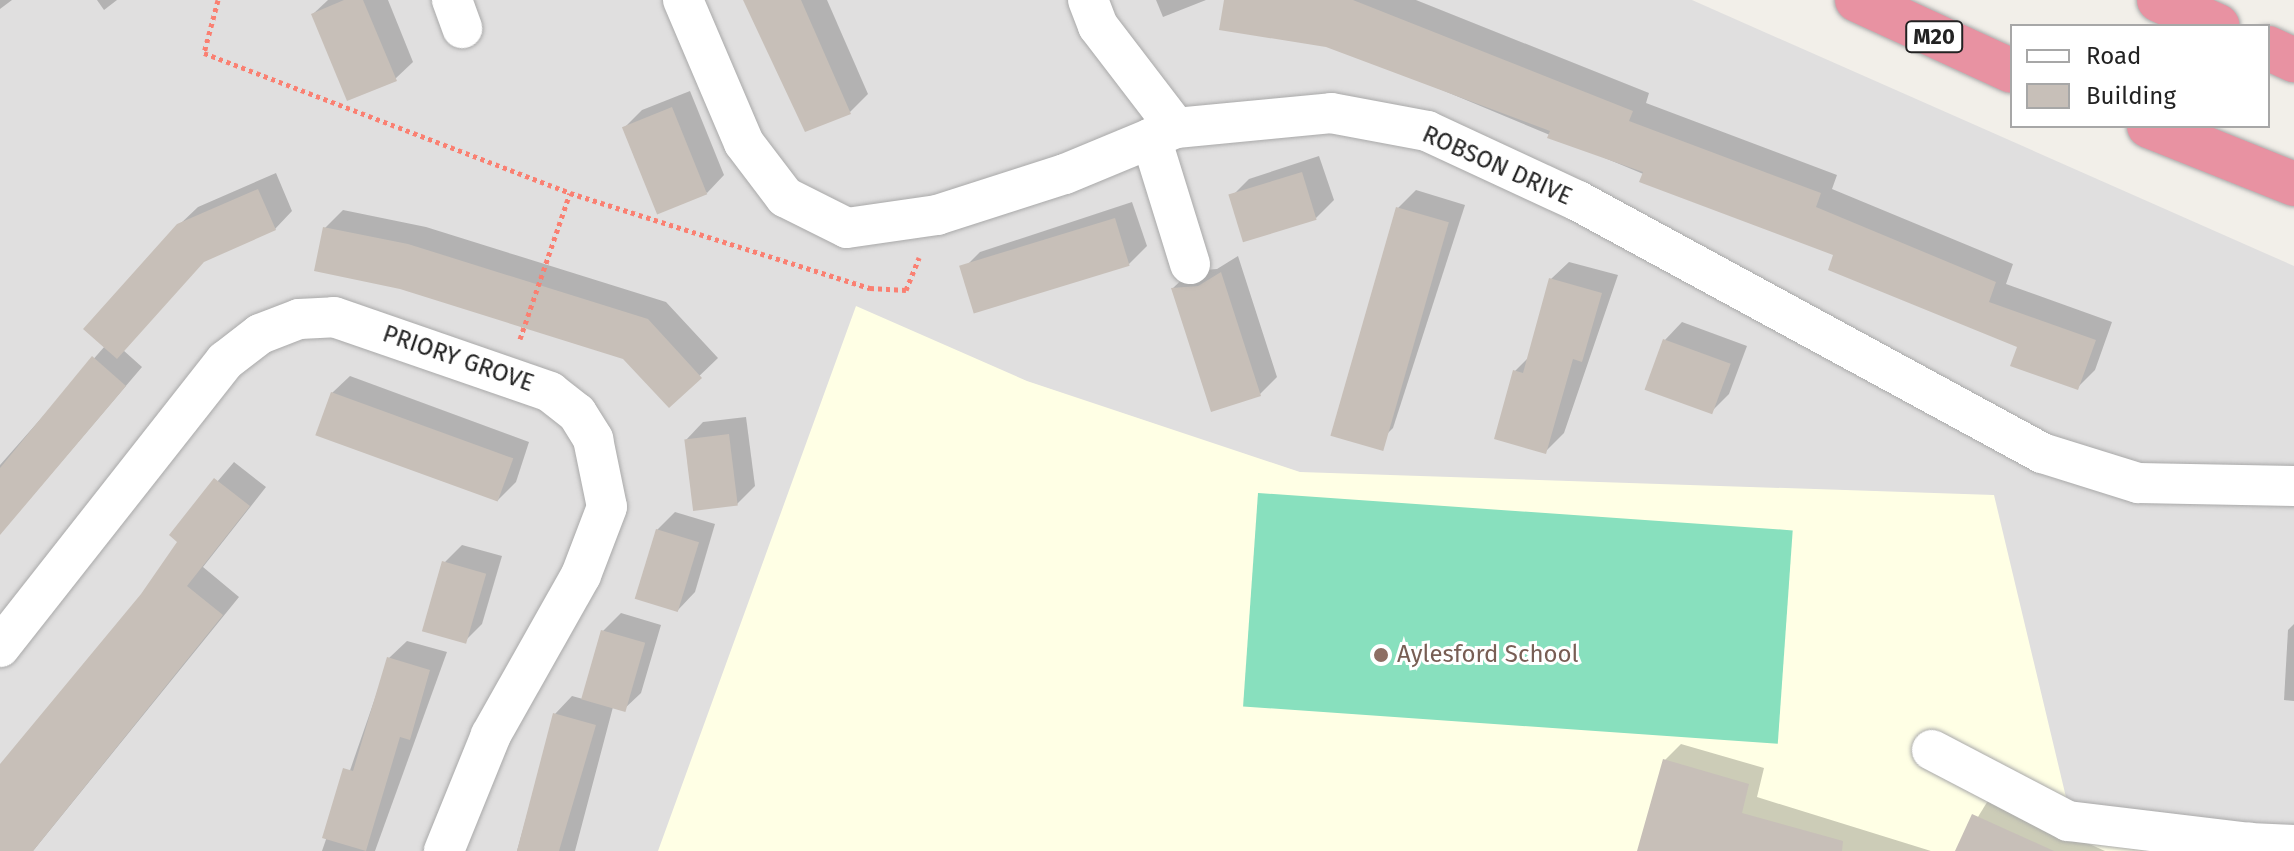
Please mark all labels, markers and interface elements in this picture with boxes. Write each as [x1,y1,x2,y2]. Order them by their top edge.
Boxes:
road number: M20 [1904,19,1964,55]
legend [2010,24,2270,128]
text: Road [2086,42,2141,70]
text: Building [2086,82,2176,110]
street label: ROBSON DRIVE [1418,120,1576,212]
street label: PRIORY GROVE [379,320,537,398]
place label: Aylesford School [1397,641,1579,669]
marker: Aylesford School [1372,646,1390,664]

